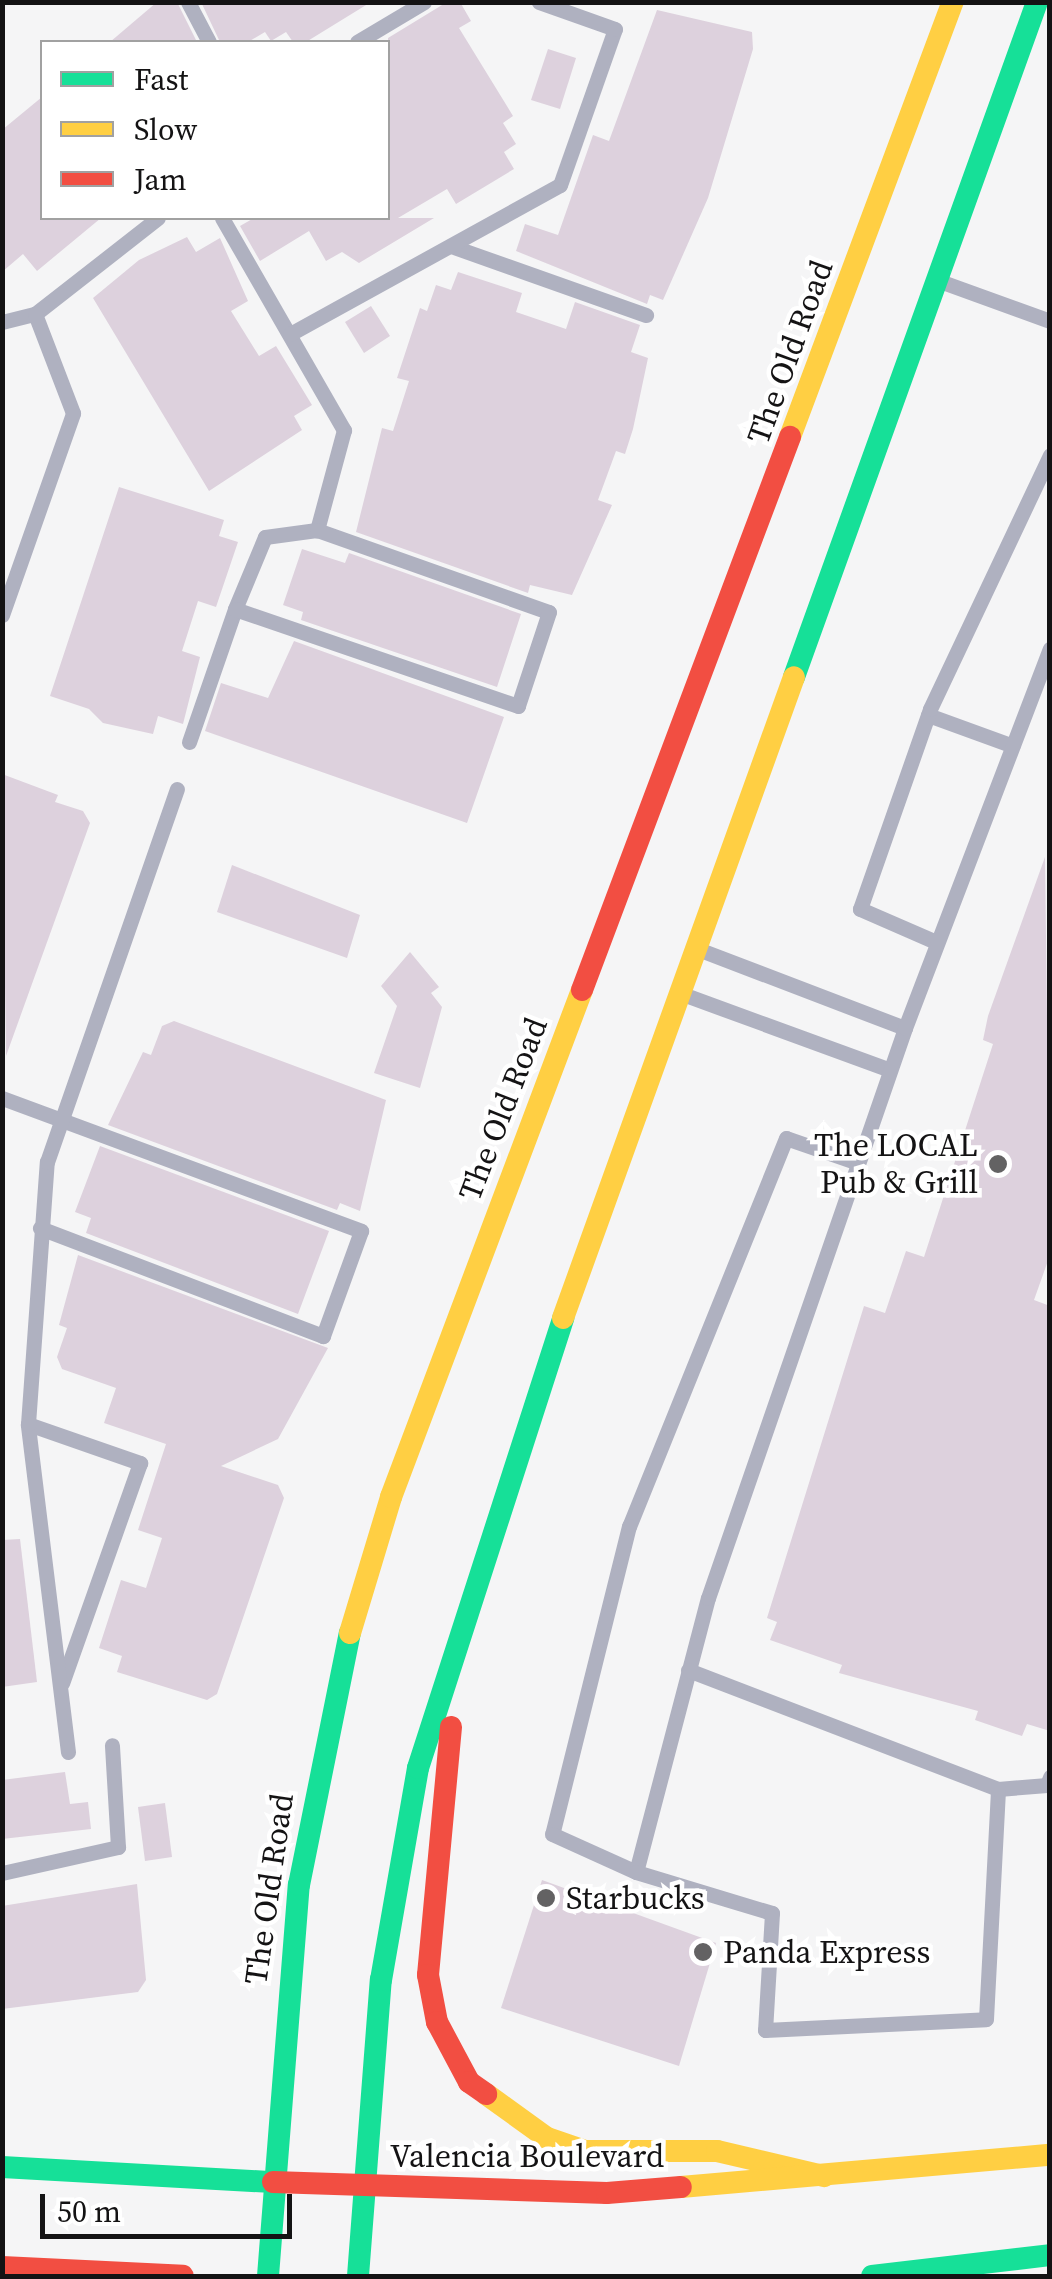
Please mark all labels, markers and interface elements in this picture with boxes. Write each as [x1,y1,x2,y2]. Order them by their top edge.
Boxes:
legend [40,40,390,220]
text: Fast [134,59,188,100]
text: Slow [134,109,197,150]
text: Jam [134,159,187,200]
street label: The Old Road [739,255,841,449]
street label: The Old Road [451,1012,555,1206]
place label: The LOCAL Pub & Grill [814,1127,978,1202]
marker: The LOCAL Pub & Grill [987,1153,1009,1175]
street label: The Old Road [237,1791,301,1987]
place label: Starbucks [566,1879,705,1917]
marker: Starbucks [535,1887,557,1909]
place label: Panda Express [723,1933,930,1971]
marker: Panda Express [692,1941,714,1963]
street label: Valencia Boulevard [390,2137,664,2175]
scale bar [45,2174,298,2236]
text: 50 m [57,2191,121,2232]

